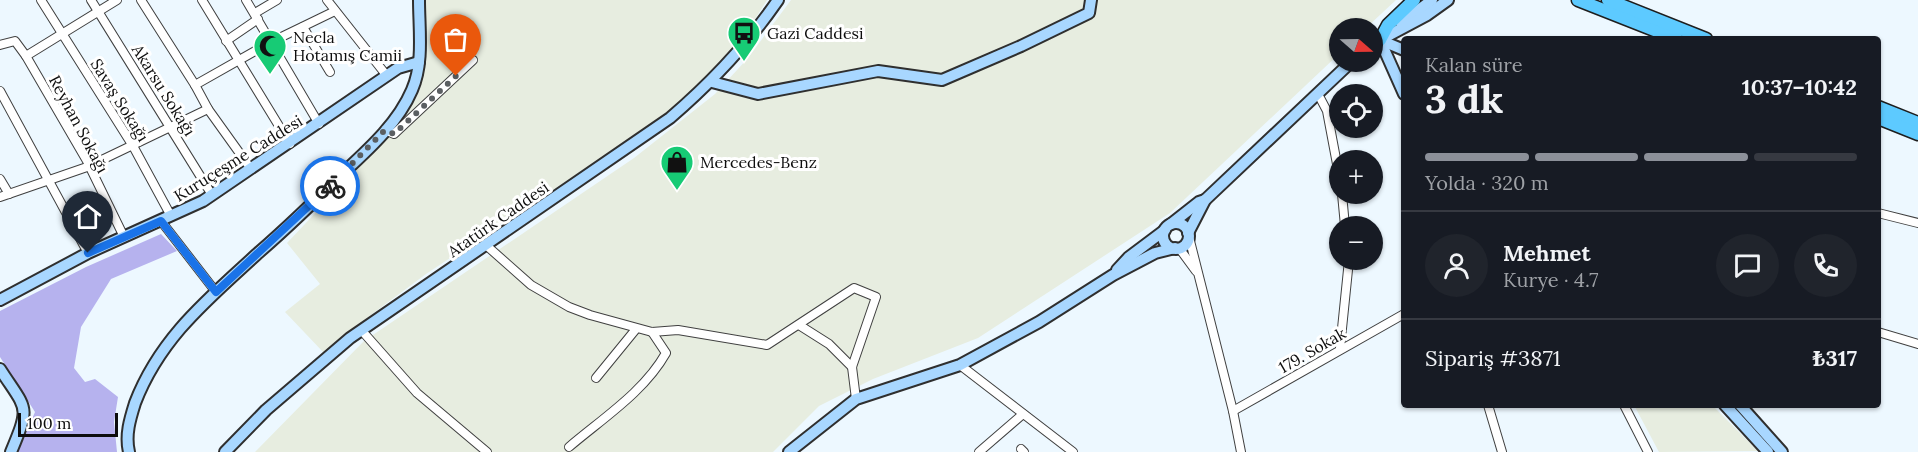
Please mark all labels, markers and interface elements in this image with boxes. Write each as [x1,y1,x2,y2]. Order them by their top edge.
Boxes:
pin [430,14,481,76]
bus stop icon: Gazi Caddesi [726,15,762,62]
north arrow [1329,18,1383,72]
map controls [1329,18,1383,270]
icon: bag [439,23,472,56]
place label: Gazi Caddesi [767,23,863,43]
place label: Necla Hotamış Camii [293,27,402,65]
mosque icon: Necla Hotamış Camii [252,28,288,75]
street label: Akarsu Sokağı [127,40,200,139]
text: Kalan süre [1425,52,1523,77]
street label: Savaş Sokağı [87,55,153,145]
street label: Reyhan Sokağı [45,72,113,176]
text: 10:37–10:42 [1742,73,1857,101]
text: 3 dk [1425,74,1504,124]
button: locate [1329,84,1383,138]
street label: Kuruçeşme Caddesi [170,110,306,206]
shop icon: Mercedes-Benz [659,144,695,191]
button: + [1329,150,1383,204]
place label: Mercedes-Benz [700,152,817,172]
courier [300,156,360,216]
icon: bike [314,170,347,203]
text: Yolda · 320 m [1425,170,1549,195]
street label: Atatürk Caddesi [443,177,552,262]
pin [62,191,113,253]
icon: home [71,200,104,233]
button: − [1329,216,1383,270]
button: person [1425,234,1488,297]
button: chat [1716,234,1779,297]
button: phone [1794,234,1857,297]
text: Mehmet [1503,239,1591,267]
text: Kurye · 4.7 [1503,267,1598,292]
street label: 179. Sokak [1275,323,1349,377]
text: Sipariş #3871 [1425,344,1561,372]
text: ₺317 [1812,344,1857,372]
scale bar [18,410,118,438]
text: 100 m [27,413,71,433]

